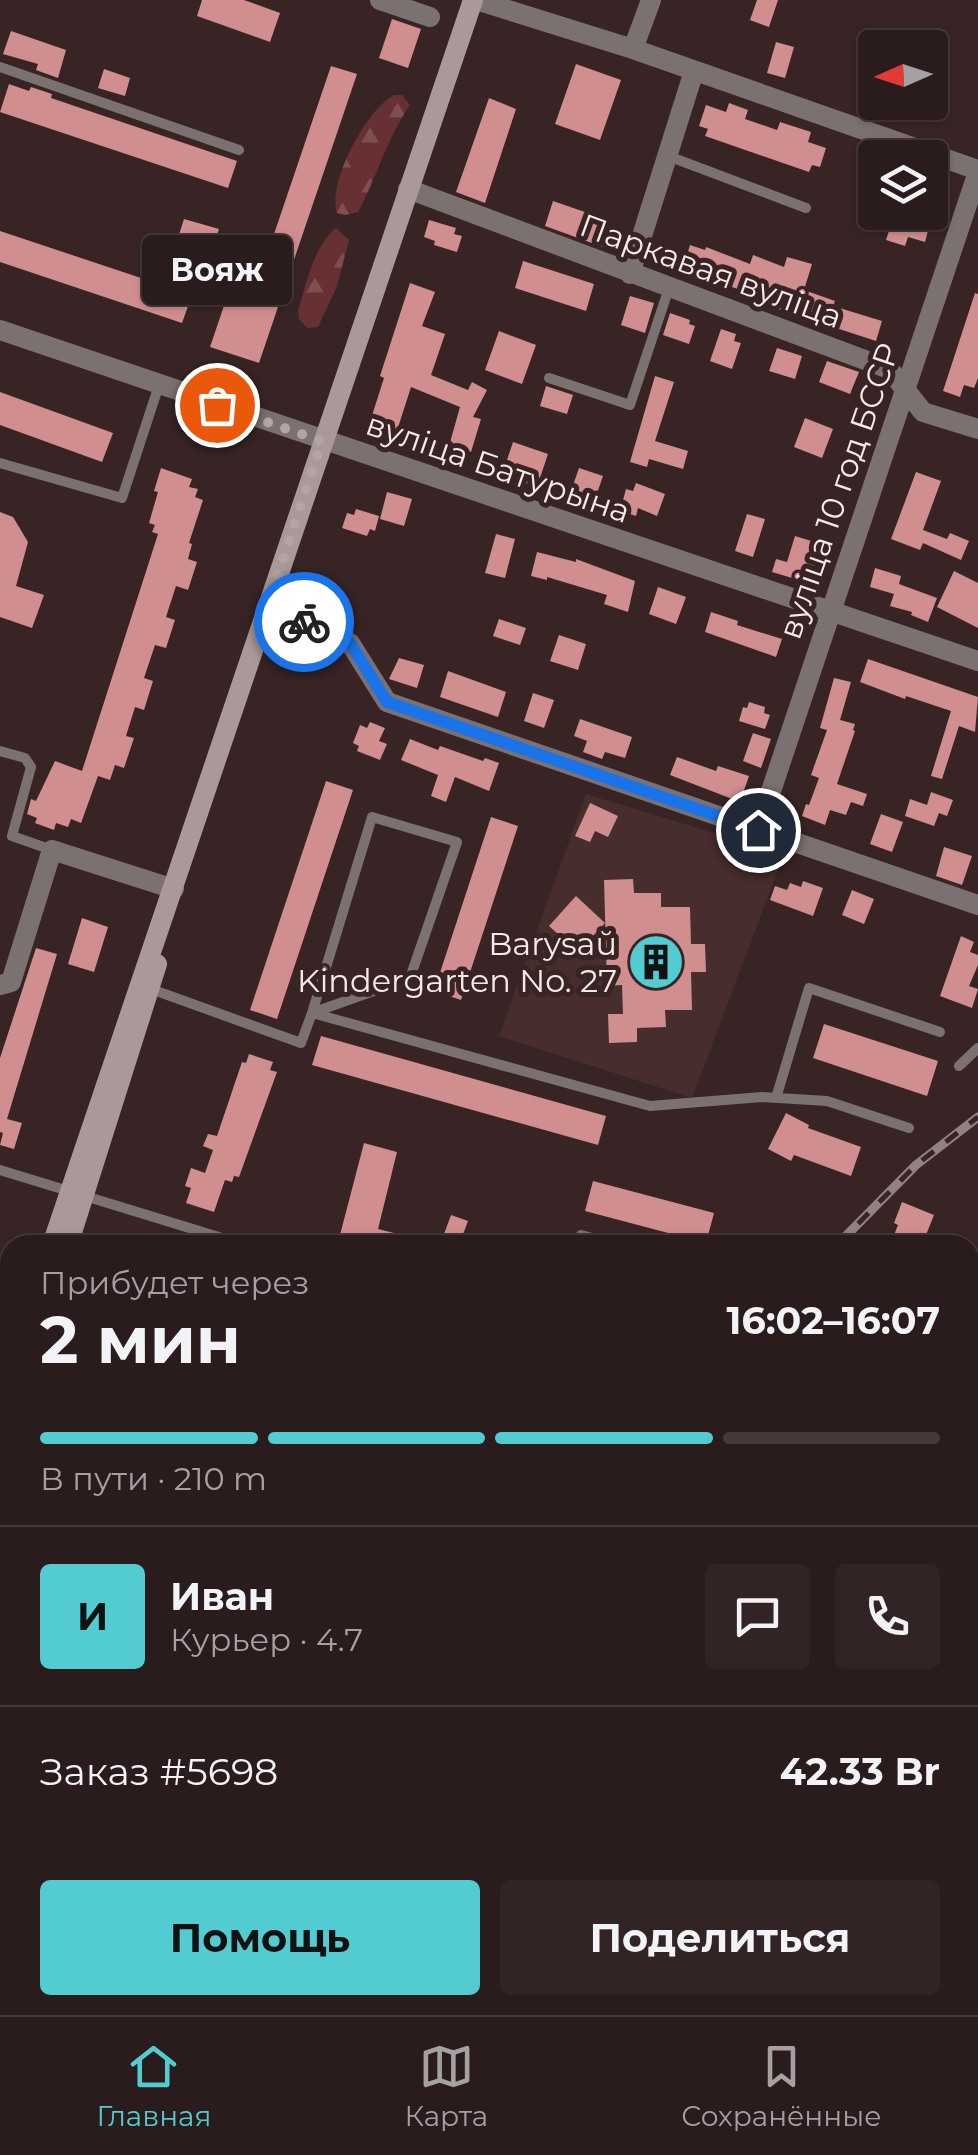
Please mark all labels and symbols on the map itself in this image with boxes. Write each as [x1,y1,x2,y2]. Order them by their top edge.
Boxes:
north arrow [858,30,948,120]
street label: Паркавая вуліца [575,205,847,336]
callout: Вояж [142,235,292,305]
street label: вуліца 10 год БССР [770,338,907,644]
pin [175,363,260,448]
street label: вуліца Батурына [361,404,635,531]
courier [254,572,354,672]
pin [716,788,801,873]
place label: Barysaŭ Kindergarten No. 27 [297,924,617,1000]
building icon: Barysaŭ Kindergarten No. 27 [626,932,686,992]

